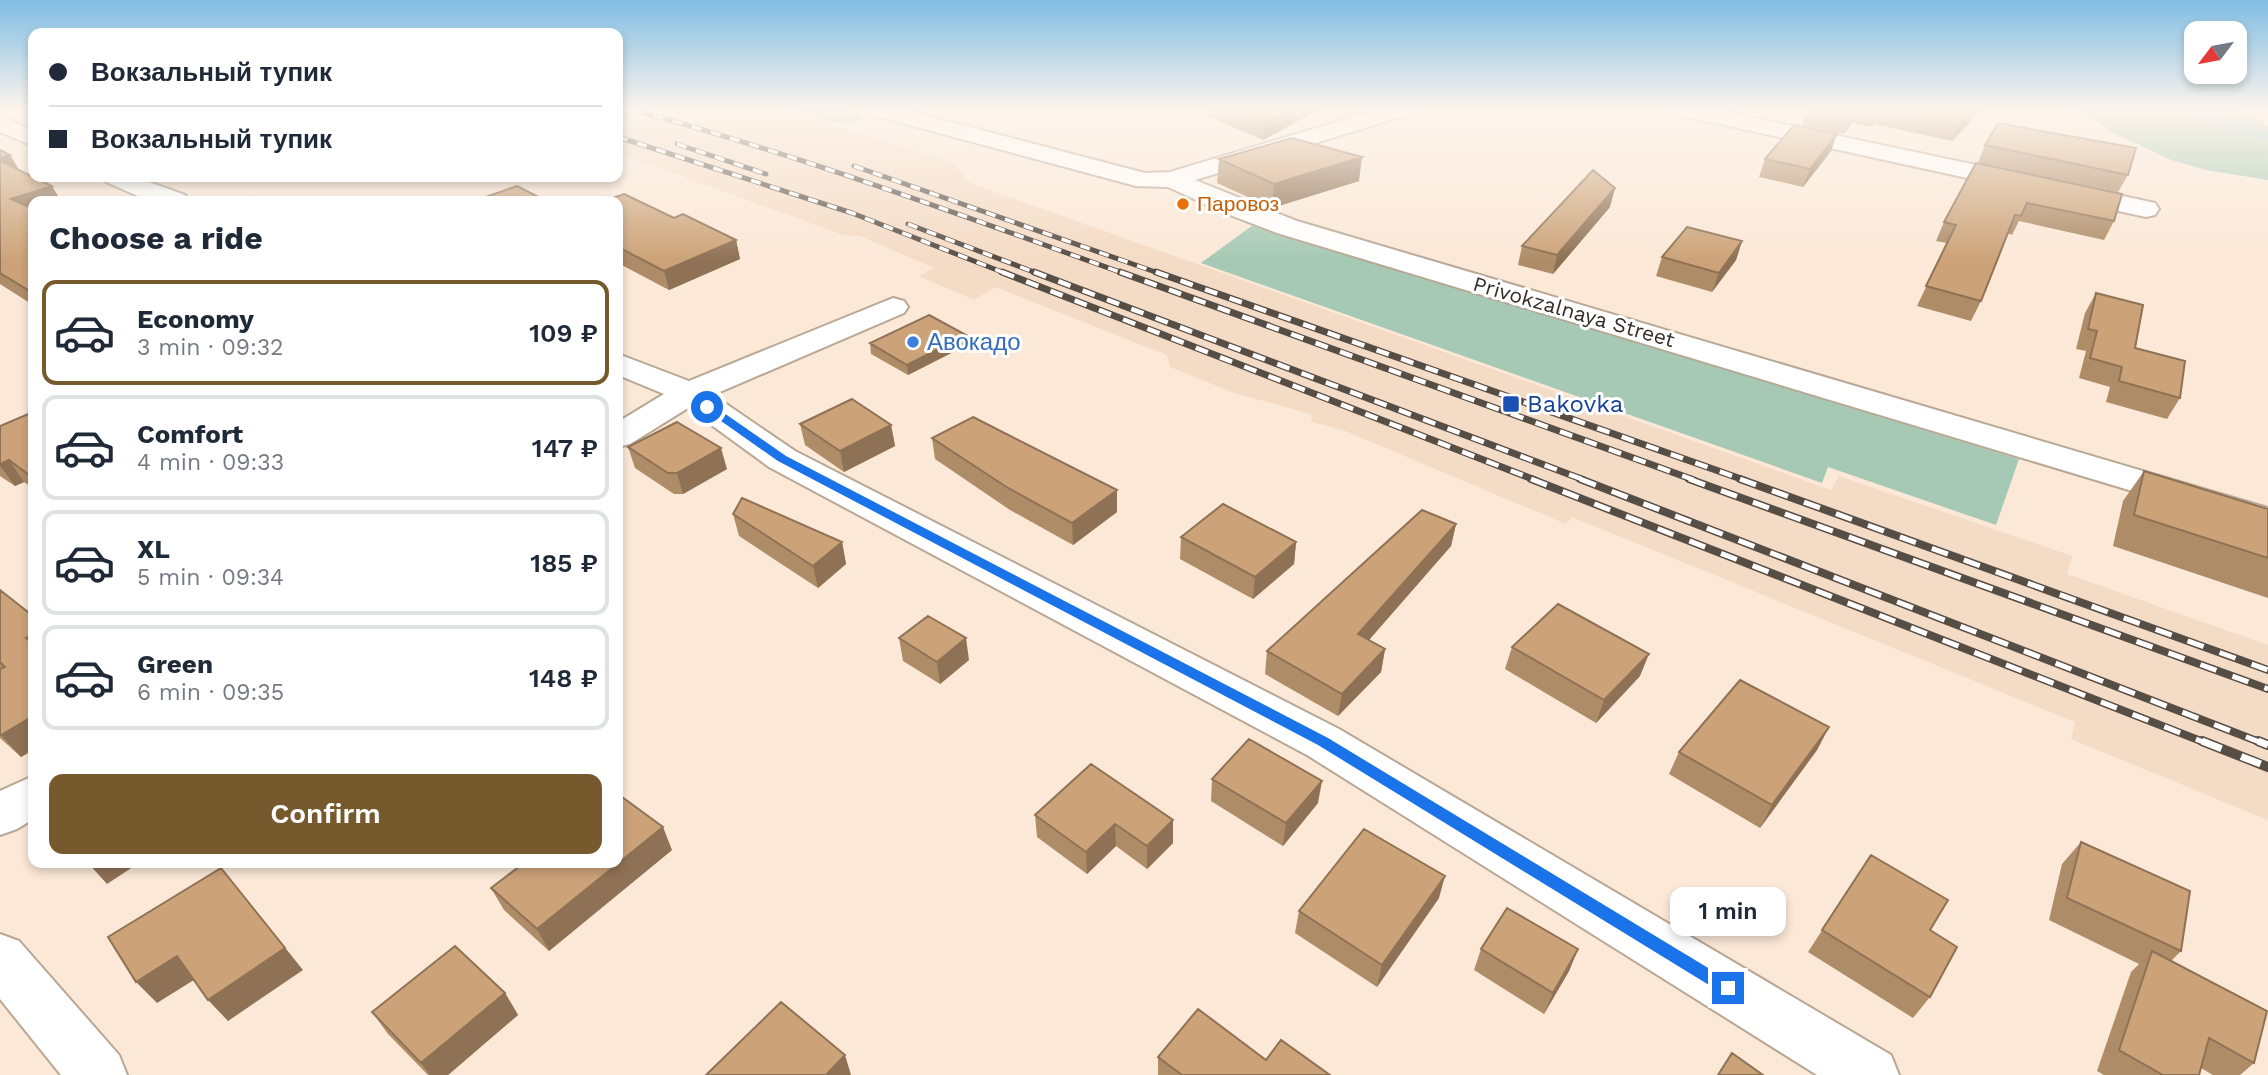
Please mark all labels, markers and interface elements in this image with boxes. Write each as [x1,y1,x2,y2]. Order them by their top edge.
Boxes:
north arrow [2184,21,2247,84]
map controls [2184,21,2247,84]
text: Вокзальный тупик [91,57,332,87]
text: Вокзальный тупик [91,124,332,154]
place label: Паровоз [1197,191,1279,216]
marker: Паровоз [1175,196,1191,212]
text: Choose a ride [49,219,263,257]
street label: Privokzalnaya Street [1470,271,1678,352]
icon: car [53,301,116,364]
text: Economy [137,304,254,334]
text: 109 ₽ [529,318,598,348]
place label: Авокадо [927,328,1021,356]
text: 3 min · 09:32 [137,334,284,361]
marker: Авокадо [905,334,921,350]
place label: Bakovka [1527,390,1623,418]
route start [691,391,723,423]
marker: Bakovka [1501,394,1521,414]
icon: car [53,416,116,479]
text: Comfort [137,419,243,449]
text: 147 ₽ [532,433,598,463]
text: 4 min · 09:33 [137,449,284,476]
icon: car [53,531,116,594]
text: XL [137,534,170,564]
text: 185 ₽ [530,548,598,578]
text: 5 min · 09:34 [137,564,284,591]
icon: car [53,646,116,709]
text: Green [137,649,213,679]
text: 148 ₽ [529,663,598,693]
text: 6 min · 09:35 [137,679,284,706]
button: Confirm [49,774,602,854]
callout: 1 min [1670,886,1786,936]
text: 1 min [1698,898,1758,925]
route end [1712,972,1744,1004]

